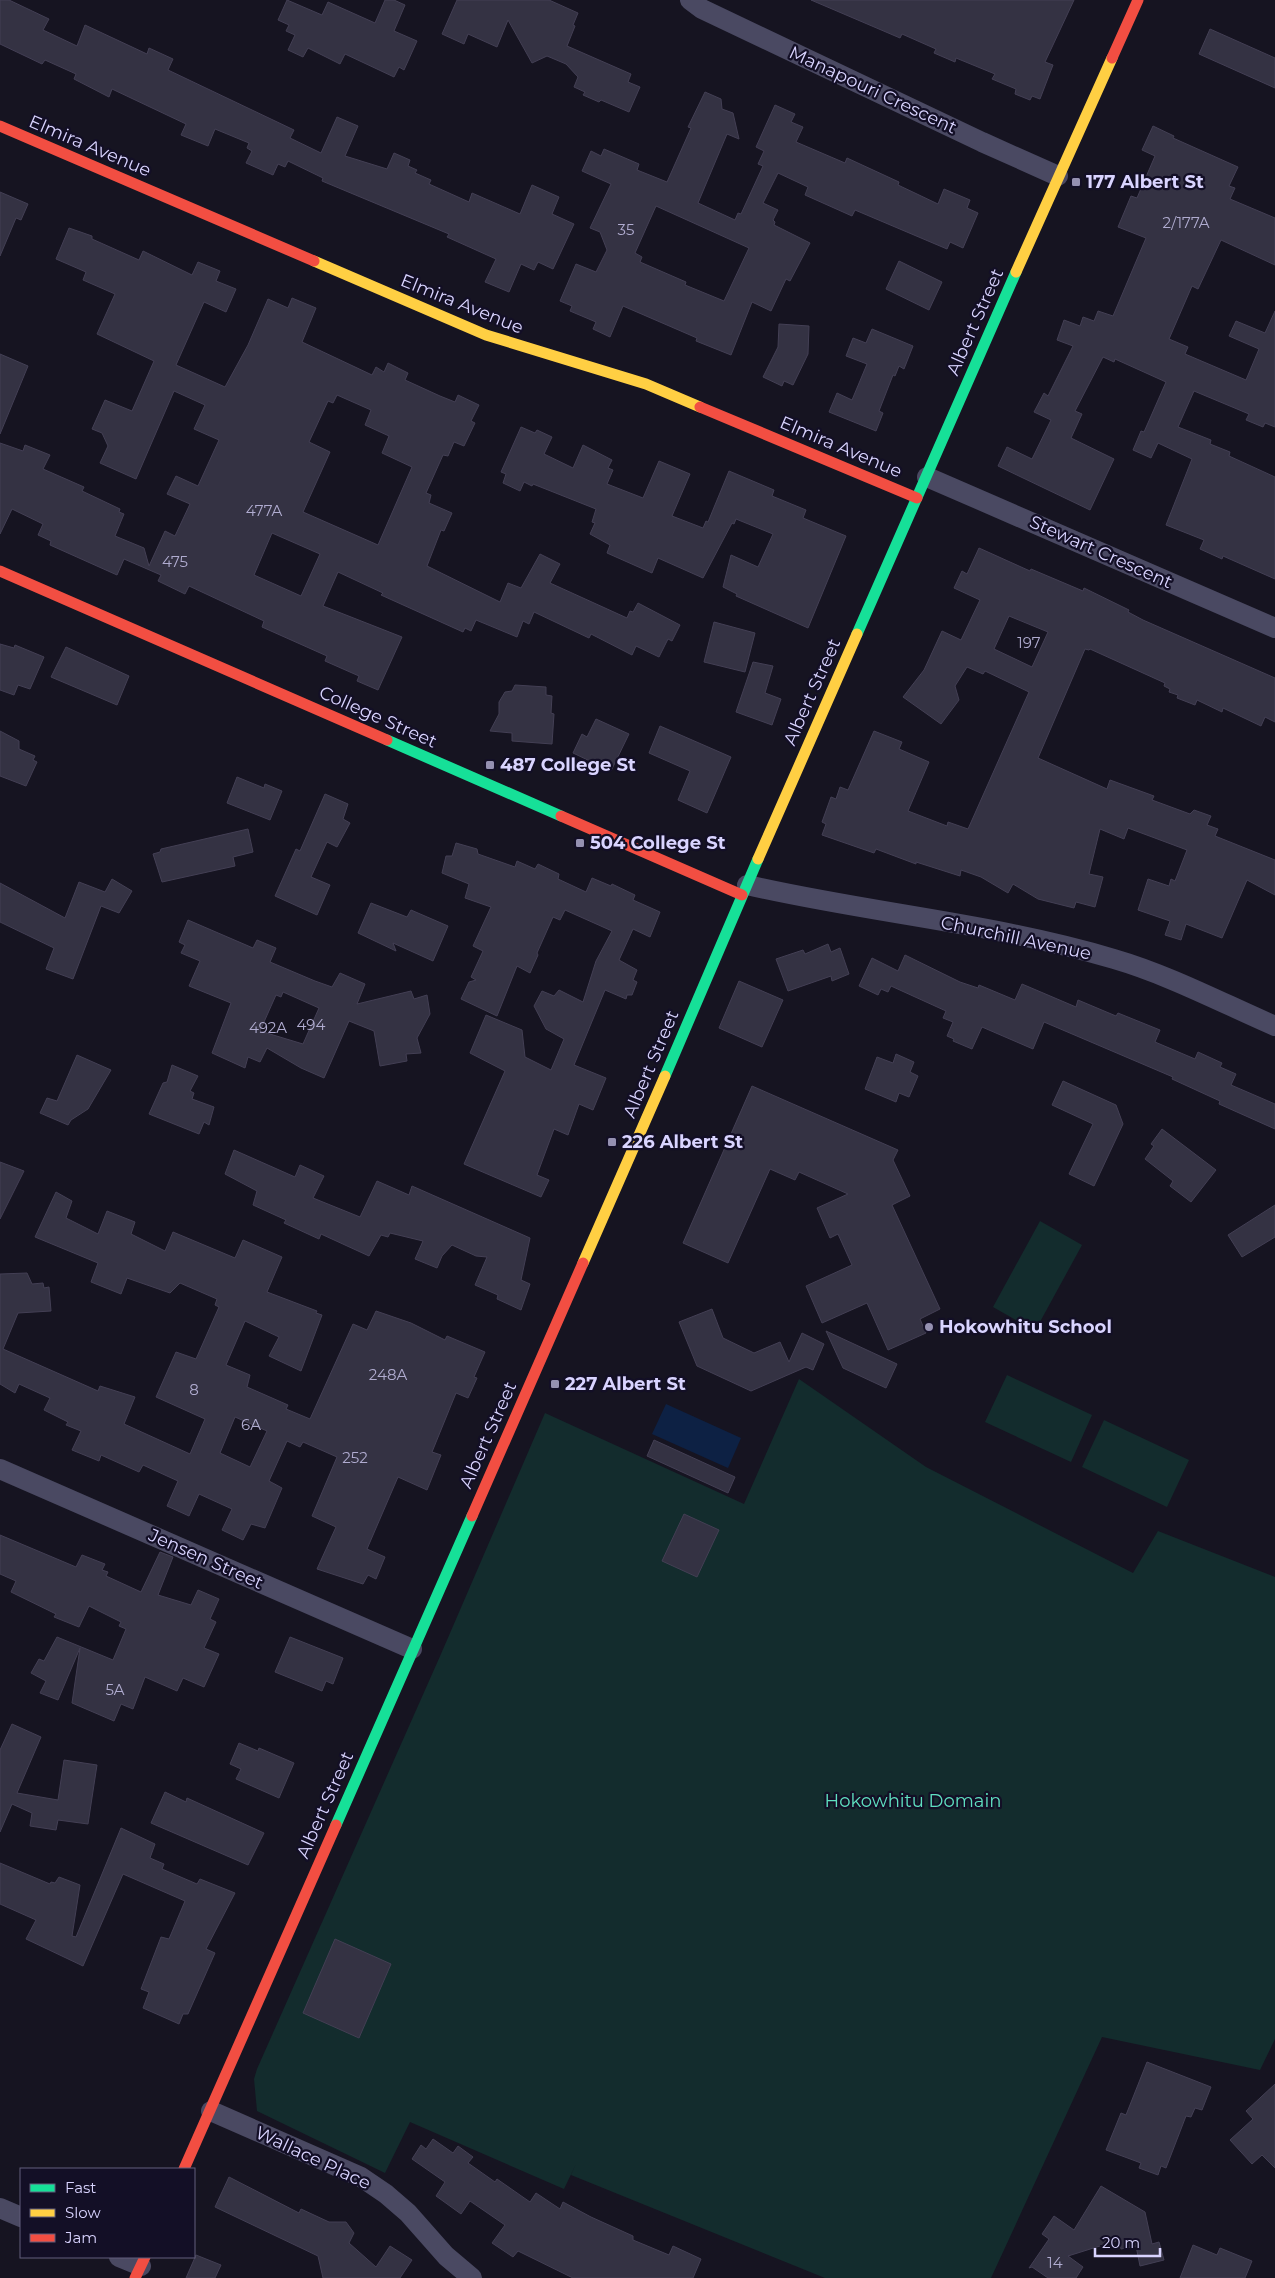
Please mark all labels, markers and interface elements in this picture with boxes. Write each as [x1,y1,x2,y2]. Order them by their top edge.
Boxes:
street label: Manapouri Crescent [786,41,960,139]
street label: Elmira Avenue [26,110,155,182]
place label: 177 Albert St [1086,171,1204,193]
marker: 177 Albert St [1070,176,1082,188]
house number: 2/177A [1163,213,1210,232]
house number: 35 [618,220,634,239]
street label: Albert Street [942,265,1008,379]
street label: Elmira Avenue [397,269,527,339]
street label: Elmira Avenue [777,411,906,483]
house number: 477A [246,501,283,520]
street label: Stewart Crescent [1026,511,1176,593]
house number: 475 [162,552,188,571]
house number: 197 [1017,633,1041,652]
street label: Albert Street [779,635,845,749]
street label: College Street [316,681,440,753]
place label: 487 College St [500,754,636,776]
marker: 487 College St [484,759,496,771]
place label: 504 College St [590,832,726,854]
marker: 504 College St [574,837,586,849]
street label: Churchill Avenue [939,911,1093,965]
street label: Albert Street [618,1007,684,1121]
house number: 494 [297,1015,326,1034]
house number: 492A [249,1018,287,1037]
place label: 226 Albert St [622,1131,743,1153]
marker: 226 Albert St [606,1136,618,1148]
place label: Hokowhitu School [939,1316,1112,1338]
marker: Hokowhitu School [923,1321,935,1333]
house number: 248A [369,1365,407,1384]
place label: 227 Albert St [565,1373,686,1395]
street label: Albert Street [455,1378,521,1492]
marker: 227 Albert St [549,1378,561,1390]
house number: 8 [189,1380,199,1399]
house number: 6A [241,1415,261,1434]
house number: 252 [342,1448,368,1467]
street label: Jensen Street [144,1524,267,1594]
house number: 5A [105,1680,125,1699]
street label: Albert Street [292,1748,358,1862]
park label: Hokowhitu Domain [825,1790,1002,1812]
street label: Wallace Place [252,2122,374,2194]
legend [20,2168,195,2258]
text: Fast [65,2178,96,2197]
text: Slow [65,2203,101,2222]
scale bar [1095,2226,1160,2258]
text: Jam [64,2228,97,2247]
text: 20 m [1102,2233,1140,2252]
house number: 14 [1047,2253,1063,2272]

